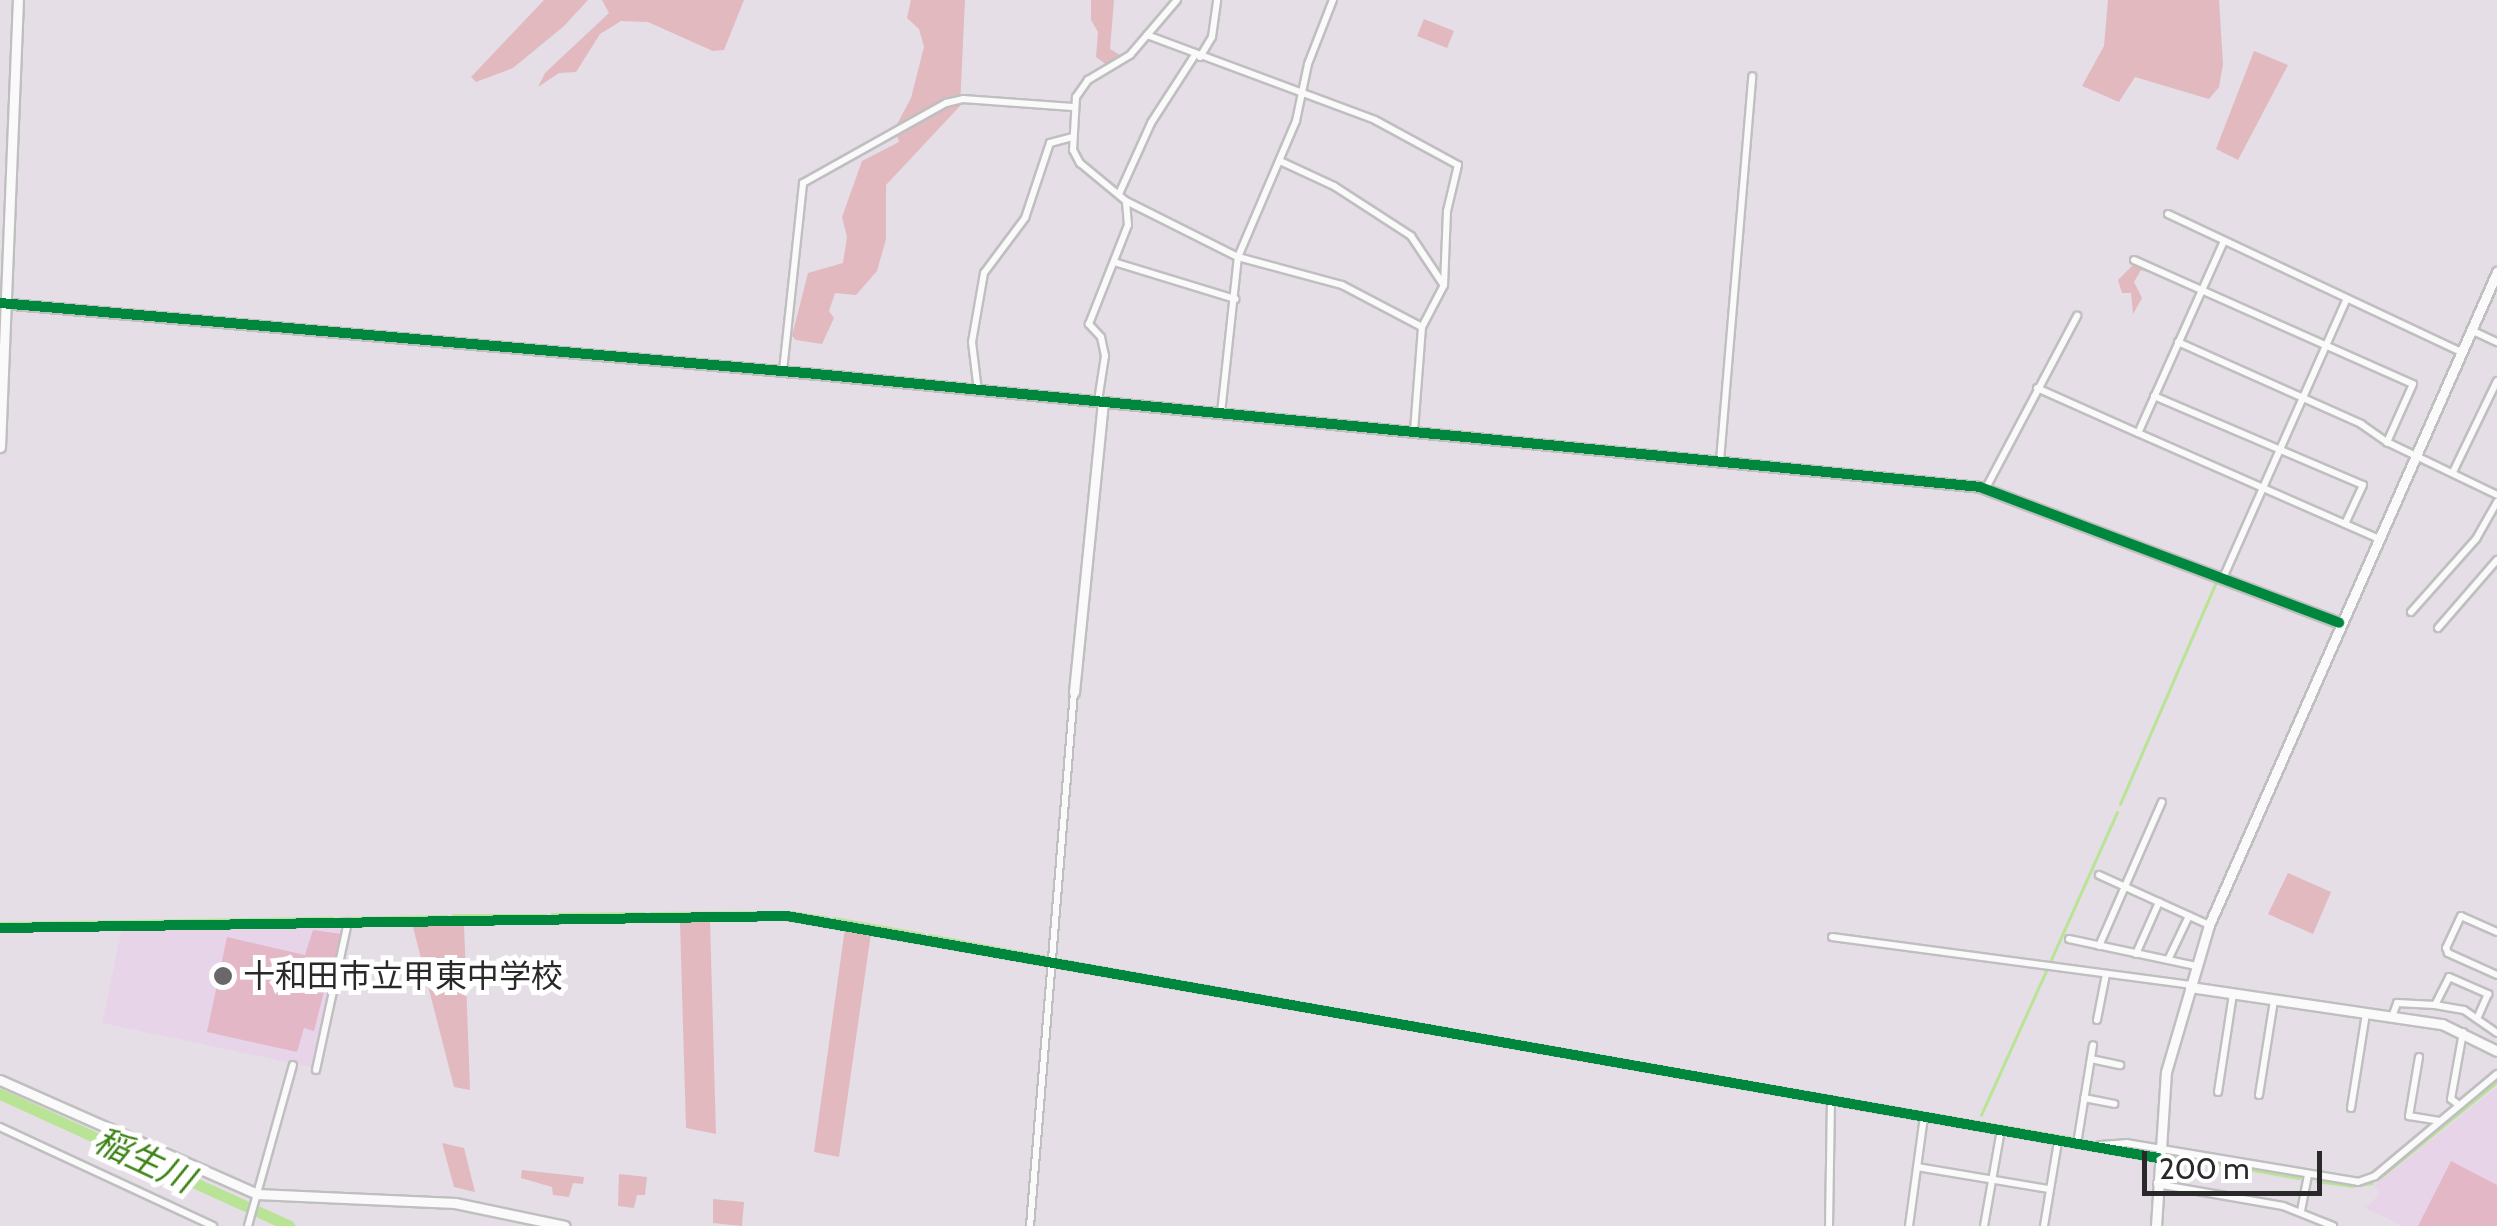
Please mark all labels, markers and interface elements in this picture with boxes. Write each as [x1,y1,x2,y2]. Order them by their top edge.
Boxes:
place label: 十和田市立甲東中学校 [243,957,563,995]
marker: 十和田市立甲東中学校 [212,965,234,987]
water label: 稲生川 [88,1119,200,1201]
scale bar [2147,1131,2327,1193]
text: 200 m [2159,1150,2250,1187]

